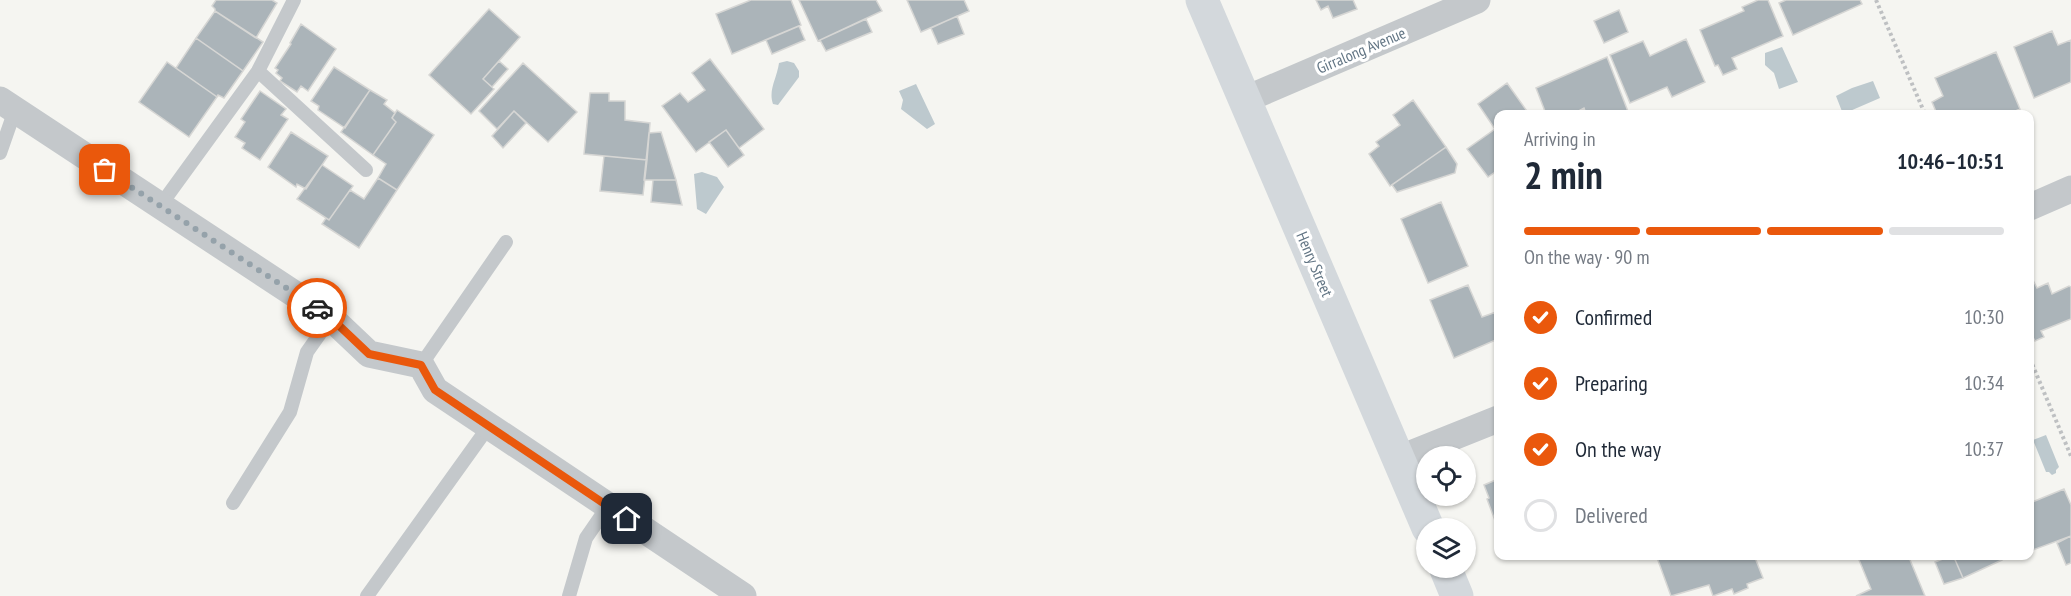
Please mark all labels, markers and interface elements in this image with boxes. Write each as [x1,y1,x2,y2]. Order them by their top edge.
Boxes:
street label: Girralong Avenue [1314,22,1408,78]
text: Arriving in [1524,126,1596,152]
pin [79,144,130,195]
text: 10:46–10:51 [1897,147,2004,175]
text: 2 min [1524,149,1603,200]
icon: bag [88,153,121,186]
street label: Henry Street [1292,228,1338,300]
text: On the way · 90 m [1524,244,1650,270]
courier [287,278,347,338]
icon: car [301,292,334,325]
icon: check [1524,301,1557,334]
text: Confirmed [1575,303,1652,331]
text: 10:30 [1964,304,2004,330]
icon: check [1524,367,1557,400]
text: Preparing [1575,369,1648,397]
text: 10:34 [1964,370,2004,396]
icon: check [1524,433,1557,466]
text: On the way [1575,435,1661,463]
text: 10:37 [1964,436,2004,462]
map controls [1416,446,1476,578]
button: locate [1416,446,1476,506]
pin [601,493,652,544]
text: Delivered [1575,501,1648,529]
icon: home [610,502,643,535]
button: layers [1416,518,1476,578]

